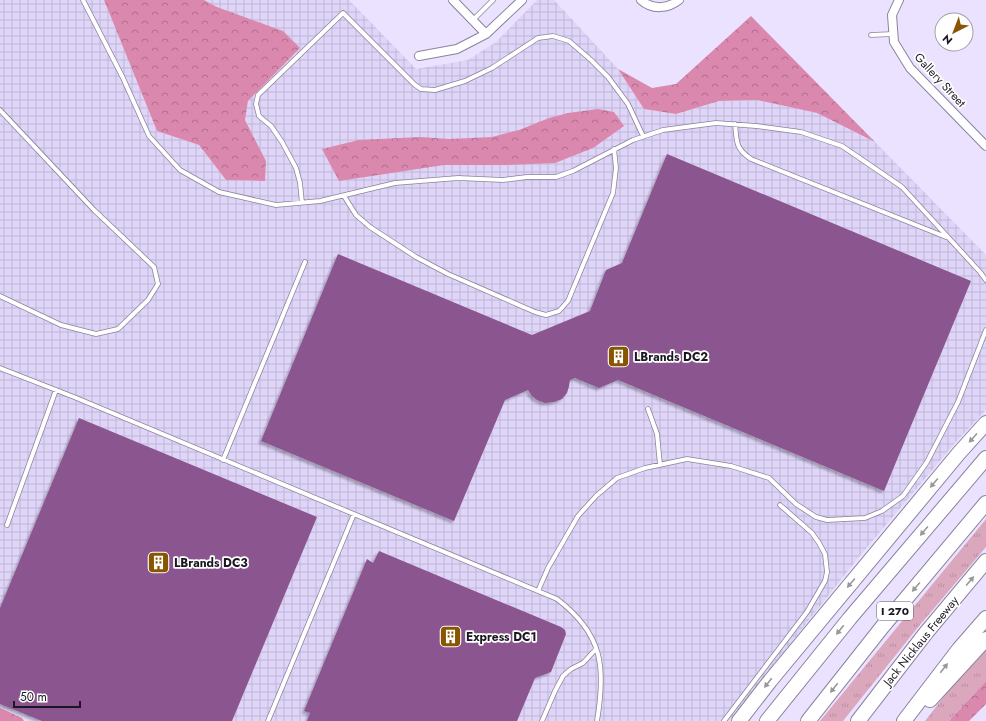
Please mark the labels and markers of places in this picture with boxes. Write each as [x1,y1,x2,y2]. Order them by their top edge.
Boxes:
building icon: LBrands DC2 [605,344,631,370]
place label: LBrands DC2 [634,348,708,366]
building icon: LBrands DC3 [145,550,171,576]
place label: LBrands DC3 [174,554,248,572]
building icon: Express DC1 [437,624,463,650]
place label: Express DC1 [466,628,537,646]

